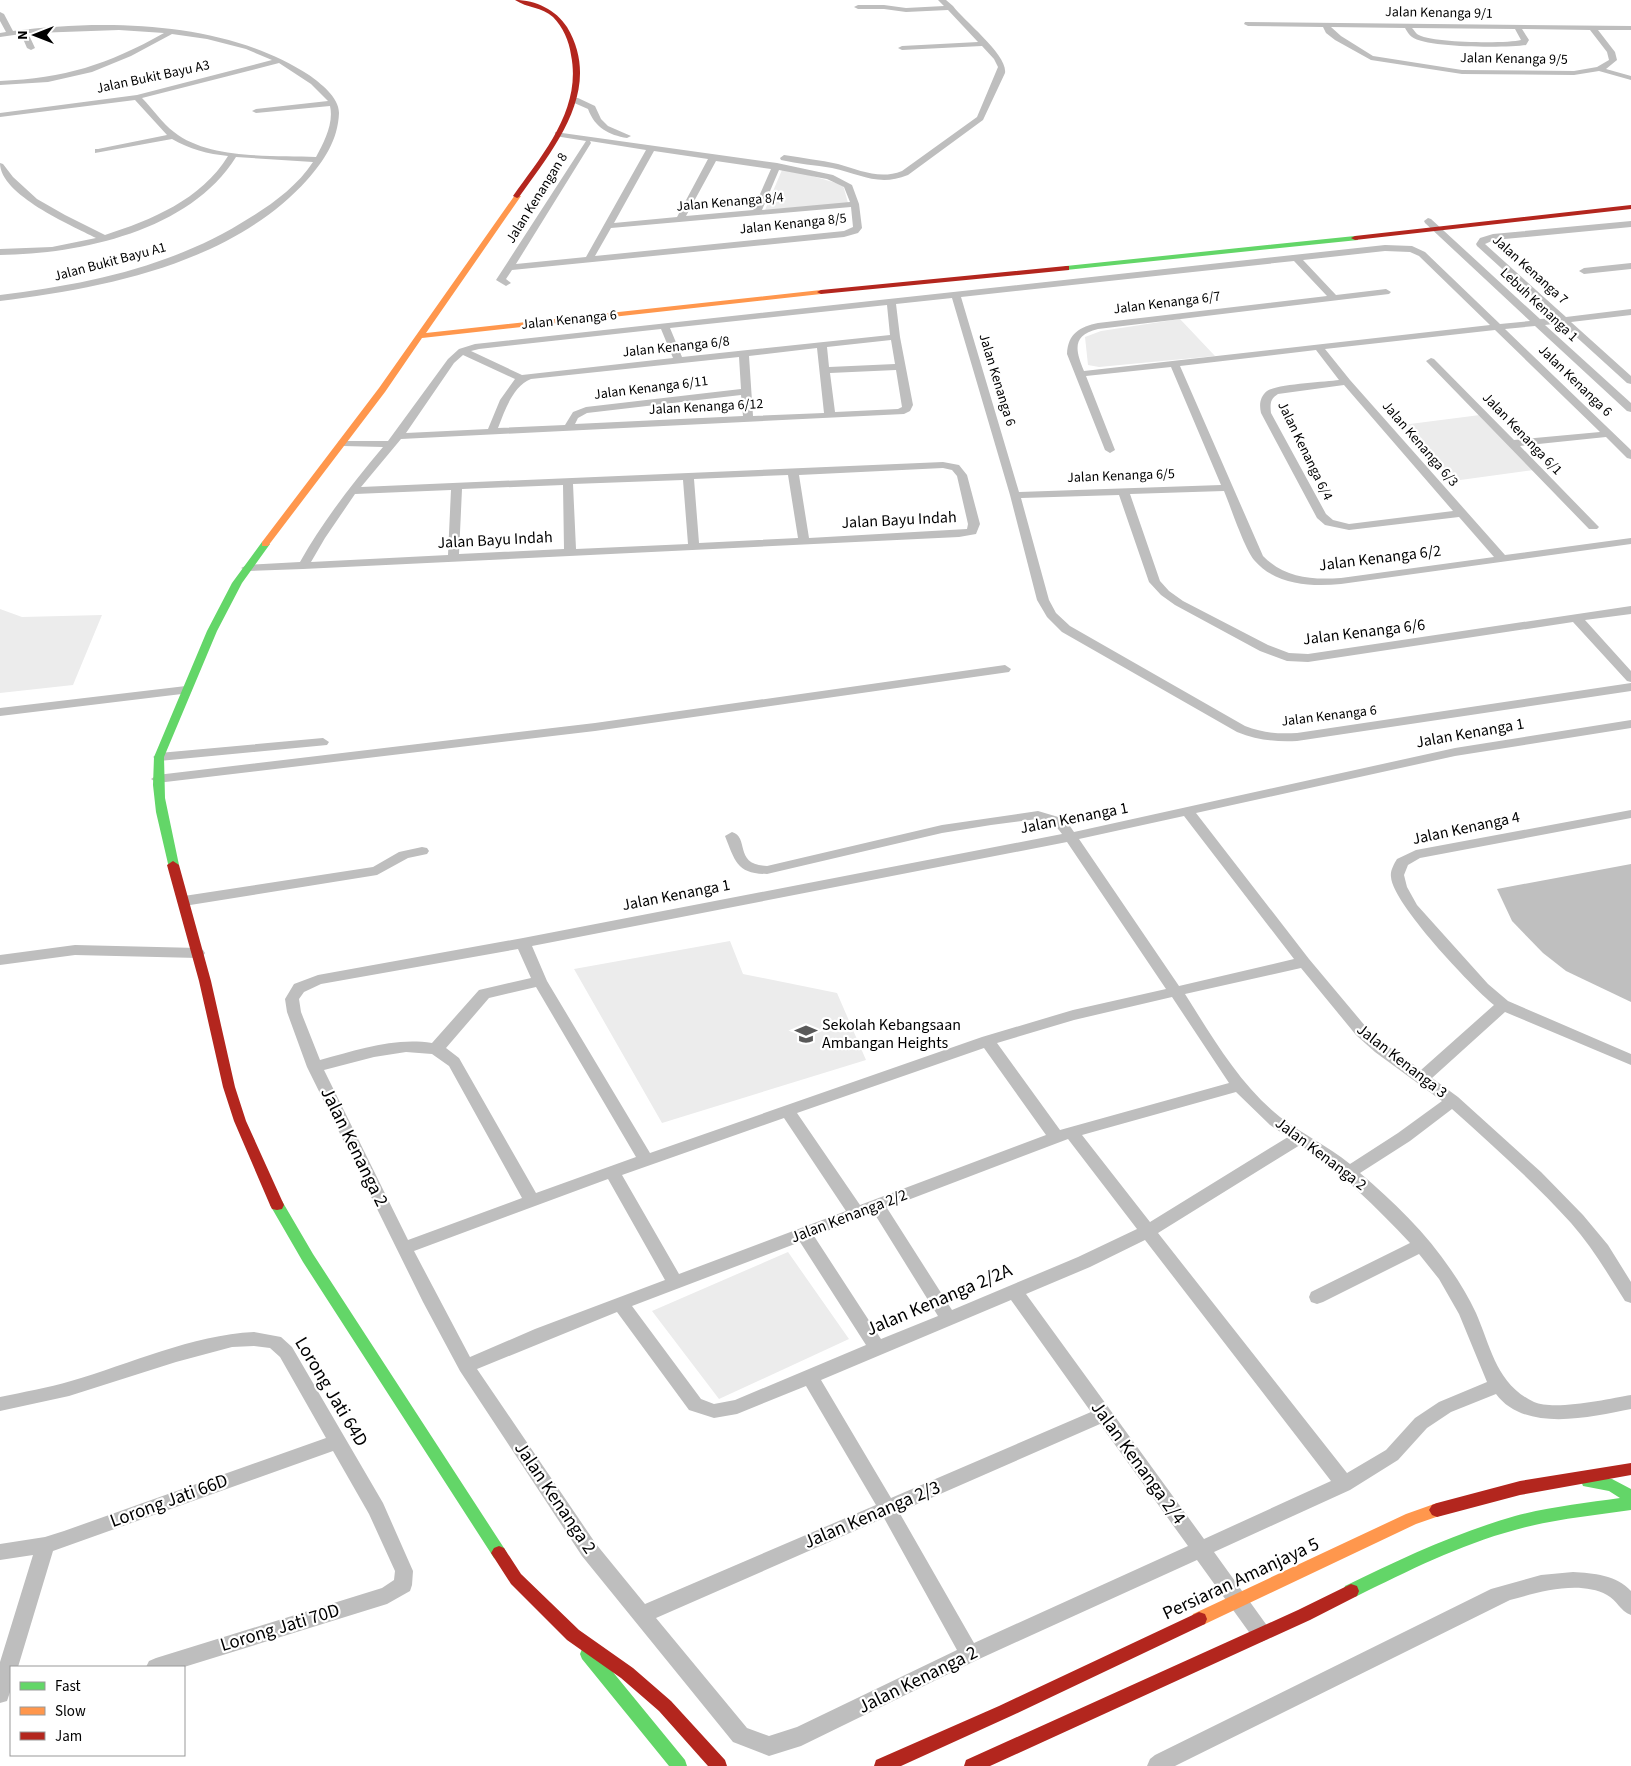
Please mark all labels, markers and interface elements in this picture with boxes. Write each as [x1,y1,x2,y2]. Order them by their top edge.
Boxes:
street label: Jalan Kenanga 9/1 [1385,2,1493,24]
north arrow [10,10,60,60]
text: N [13,30,33,40]
street label: Jalan Kenanga 9/5 [1460,48,1568,70]
street label: Jalan Bukit Bayu A3 [94,55,212,99]
street label: Jalan Kenangan 8 [501,149,573,247]
street label: Jalan Kenanga 8/4 [675,187,785,217]
street label: Jalan Kenanga 8/5 [738,208,848,240]
street label: Jalan Kenanga 7 [1488,231,1572,310]
street label: Jalan Bukit Bayu A1 [52,237,168,287]
street label: Lebuh Kenanga 1 [1495,263,1583,347]
street label: Jalan Kenanga 6/7 [1112,287,1222,319]
street label: Jalan Kenanga 6 [520,305,618,335]
street label: Jalan Kenanga 6/8 [621,331,731,363]
street label: Jalan Kenanga 6 [973,331,1021,429]
street label: Jalan Kenanga 6 [1534,341,1616,421]
street label: Jalan Kenanga 6/11 [593,371,709,405]
street label: Jalan Kenanga 6/1 [1477,388,1567,480]
street label: Jalan Kenanga 6/12 [648,394,764,420]
street label: Jalan Kenanga 6/3 [1377,397,1463,491]
street label: Jalan Kenanga 6/4 [1272,398,1338,504]
street label: Jalan Kenanga 6/5 [1067,464,1175,488]
street label: Jalan Bayu Indah [841,506,957,534]
street label: Jalan Bayu Indah [437,526,553,554]
street label: Jalan Kenanga 6/2 [1318,540,1442,576]
street label: Jalan Kenanga 6/6 [1302,614,1426,650]
street label: Jalan Kenanga 6 [1280,700,1378,732]
street label: Jalan Kenanga 1 [1414,713,1526,753]
street label: Jalan Kenanga 1 [1018,797,1130,839]
street label: Jalan Kenanga 4 [1410,806,1522,850]
street label: Jalan Kenanga 1 [620,874,732,916]
place label: Sekolah Kebangsaan Ambangan Heights [822,1014,961,1054]
street label: Jalan Kenanga 3 [1352,1019,1452,1103]
school or university icon: Sekolah Kebangsaan Ambangan Heights [793,1021,819,1047]
street label: Jalan Kenanga 2 [313,1083,395,1211]
street label: Jalan Kenanga 2 [1271,1112,1371,1196]
street label: Jalan Kenanga 2/2 [788,1184,910,1248]
street label: Jalan Kenanga 2/2A [862,1257,1017,1343]
street label: Lorong Jati 64D [288,1332,374,1452]
street label: Jalan Kenanga 2/4 [1084,1396,1192,1530]
street label: Jalan Kenanga 2 [507,1437,603,1559]
street label: Lorong Jati 66D [106,1467,232,1535]
street label: Jalan Kenanga 2/3 [799,1474,945,1556]
street label: Persiaran Amanjaya 5 [1158,1531,1324,1627]
street label: Lorong Jati 70D [217,1597,343,1659]
street label: Jalan Kenanga 2 [854,1639,982,1721]
legend [10,1666,185,1756]
text: Fast [55,1676,81,1697]
text: Slow [55,1701,86,1722]
text: Jam [55,1726,82,1747]

